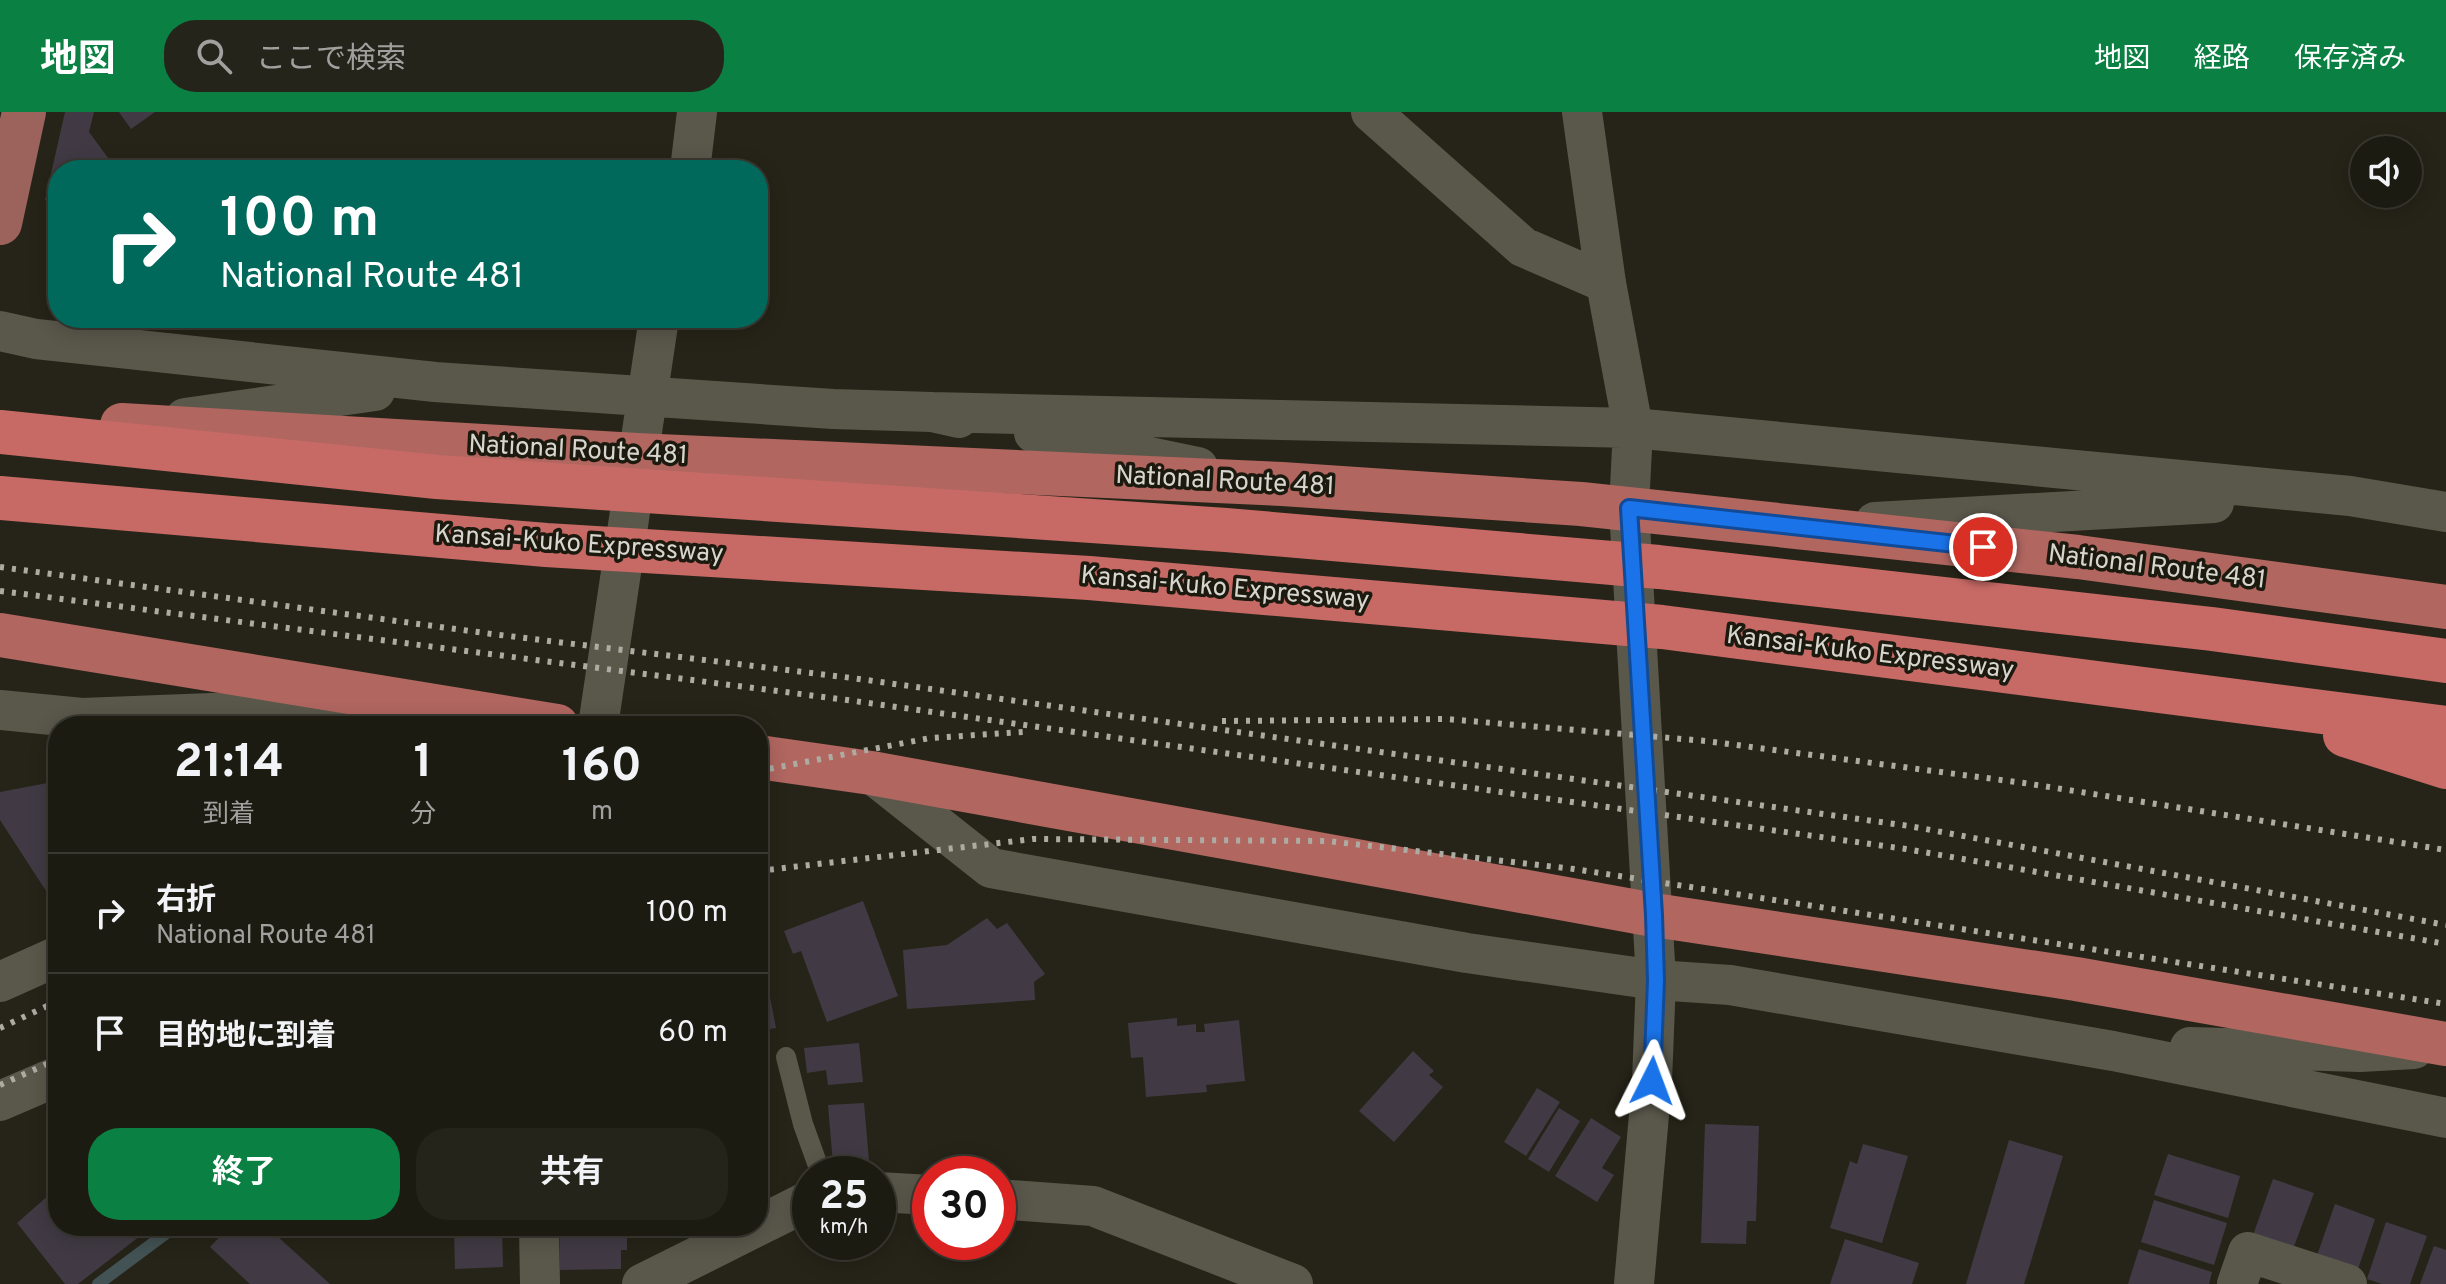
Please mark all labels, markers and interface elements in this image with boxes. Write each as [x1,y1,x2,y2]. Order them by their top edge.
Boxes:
search box [164,20,724,92]
icon: search [192,34,236,78]
text: 地図 [40,37,116,86]
text: ここで検索 [256,42,406,79]
text: 地図 [2094,42,2150,78]
text: 経路 [2194,42,2250,78]
text: 保存済み [2294,42,2406,78]
map controls [2350,136,2422,208]
button: sound [2350,136,2422,208]
text: 100 m [220,186,379,256]
icon: right [88,192,192,296]
text: National Route 481 [220,255,524,301]
street label: National Route 481 [467,429,689,473]
street label: National Route 481 [1114,460,1336,504]
pin [1949,513,2017,581]
street label: Kansai-Kuko Expressway [433,518,725,572]
icon: arrive [1961,525,2005,569]
street label: National Route 481 [2046,538,2268,598]
street label: Kansai-Kuko Expressway [1079,560,1371,618]
street label: Kansai-Kuko Expressway [1724,620,2016,688]
text: 21:14 [174,734,284,794]
text: 1 [413,734,433,794]
text: 160 [562,738,642,798]
text: m [591,796,613,829]
text: 到着 [203,799,255,832]
text: 分 [410,799,436,832]
text: 右折 [156,883,216,920]
icon: right [88,891,132,935]
text: 100 m [646,895,728,932]
text: National Route 481 [156,920,376,953]
icon: arrive [88,1011,132,1055]
text: 60 m [658,1015,728,1052]
text: 目的地に到着 [156,1019,336,1056]
position arrow [1610,1039,1694,1123]
button: 終了 [88,1128,400,1220]
button: 共有 [416,1128,728,1220]
speed limit sign: 30 [912,1156,1016,1260]
text: 25 [820,1173,868,1223]
text: km/h [820,1215,868,1241]

